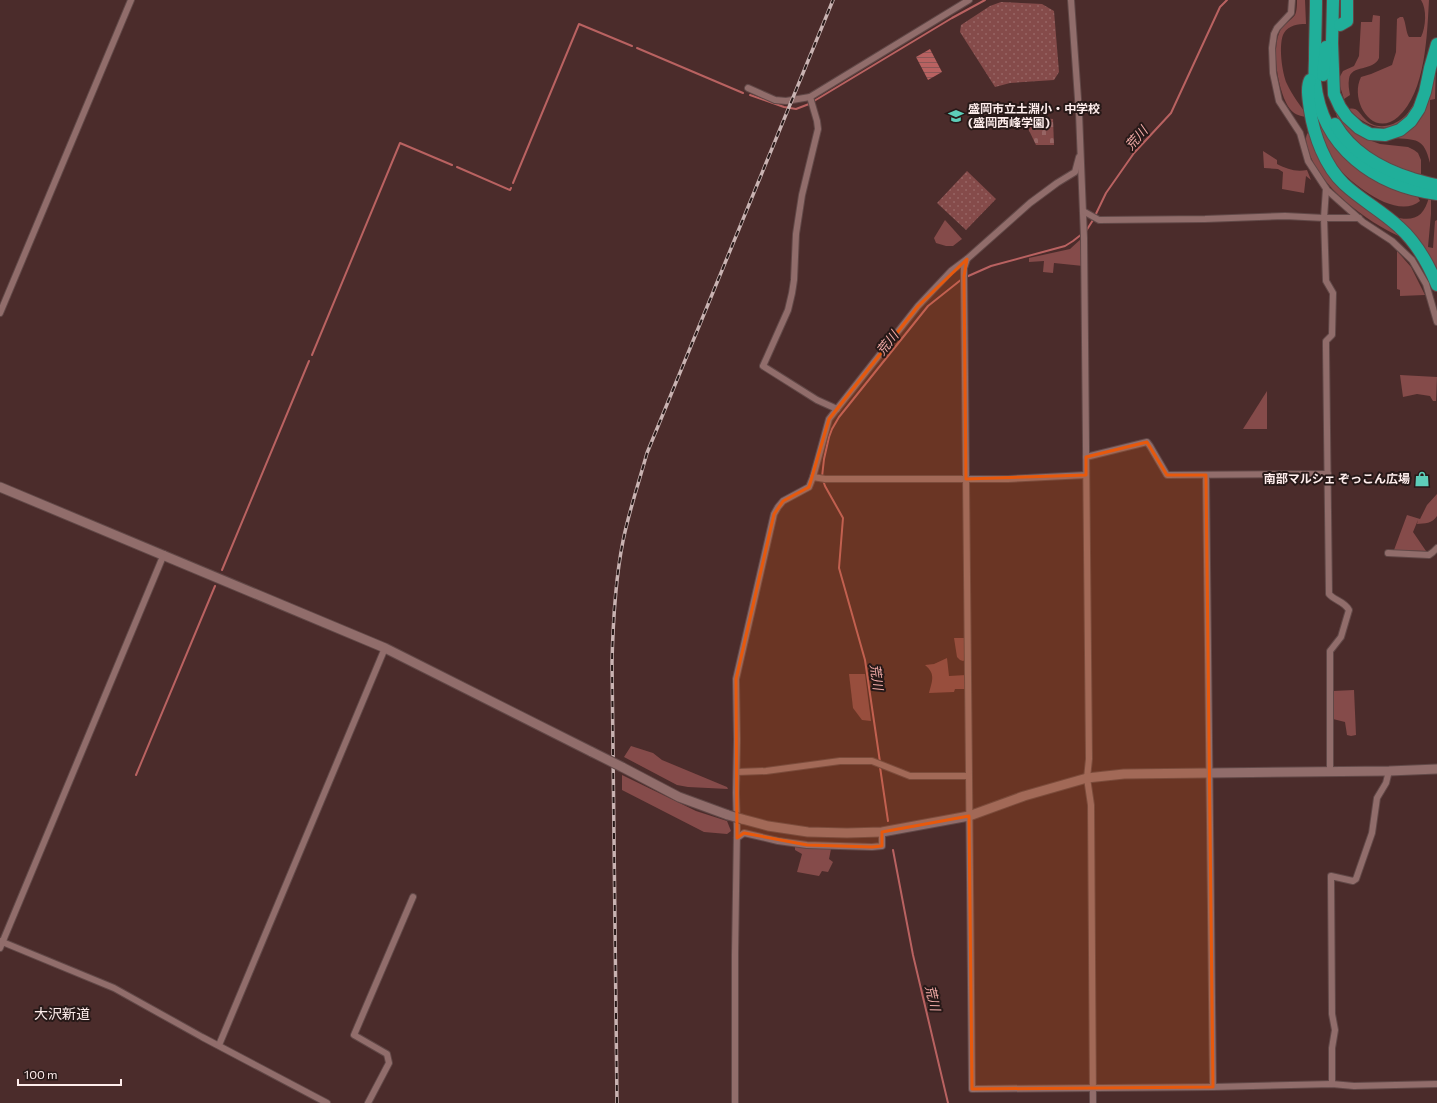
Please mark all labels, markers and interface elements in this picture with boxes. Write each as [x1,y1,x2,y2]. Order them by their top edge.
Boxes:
place label: 盛岡市立土淵小・中学校 (盛岡西峰学園) [968,101,1100,129]
school or university icon: 盛岡市立土淵小・中学校 (盛岡西峰学園) [947,107,965,125]
water label: 荒川 [1121,121,1152,153]
water label: 荒川 [873,326,903,358]
shop icon: 南部マルシェ ぞっこん広場 [1413,470,1431,488]
place label: 南部マルシェ ぞっこん広場 [1264,471,1410,485]
water label: 荒川 [867,663,887,693]
water label: 荒川 [922,984,944,1014]
district label: 大沢新道 [34,1005,90,1022]
scale bar [18,1061,121,1087]
text: 100 m [24,1067,58,1081]

